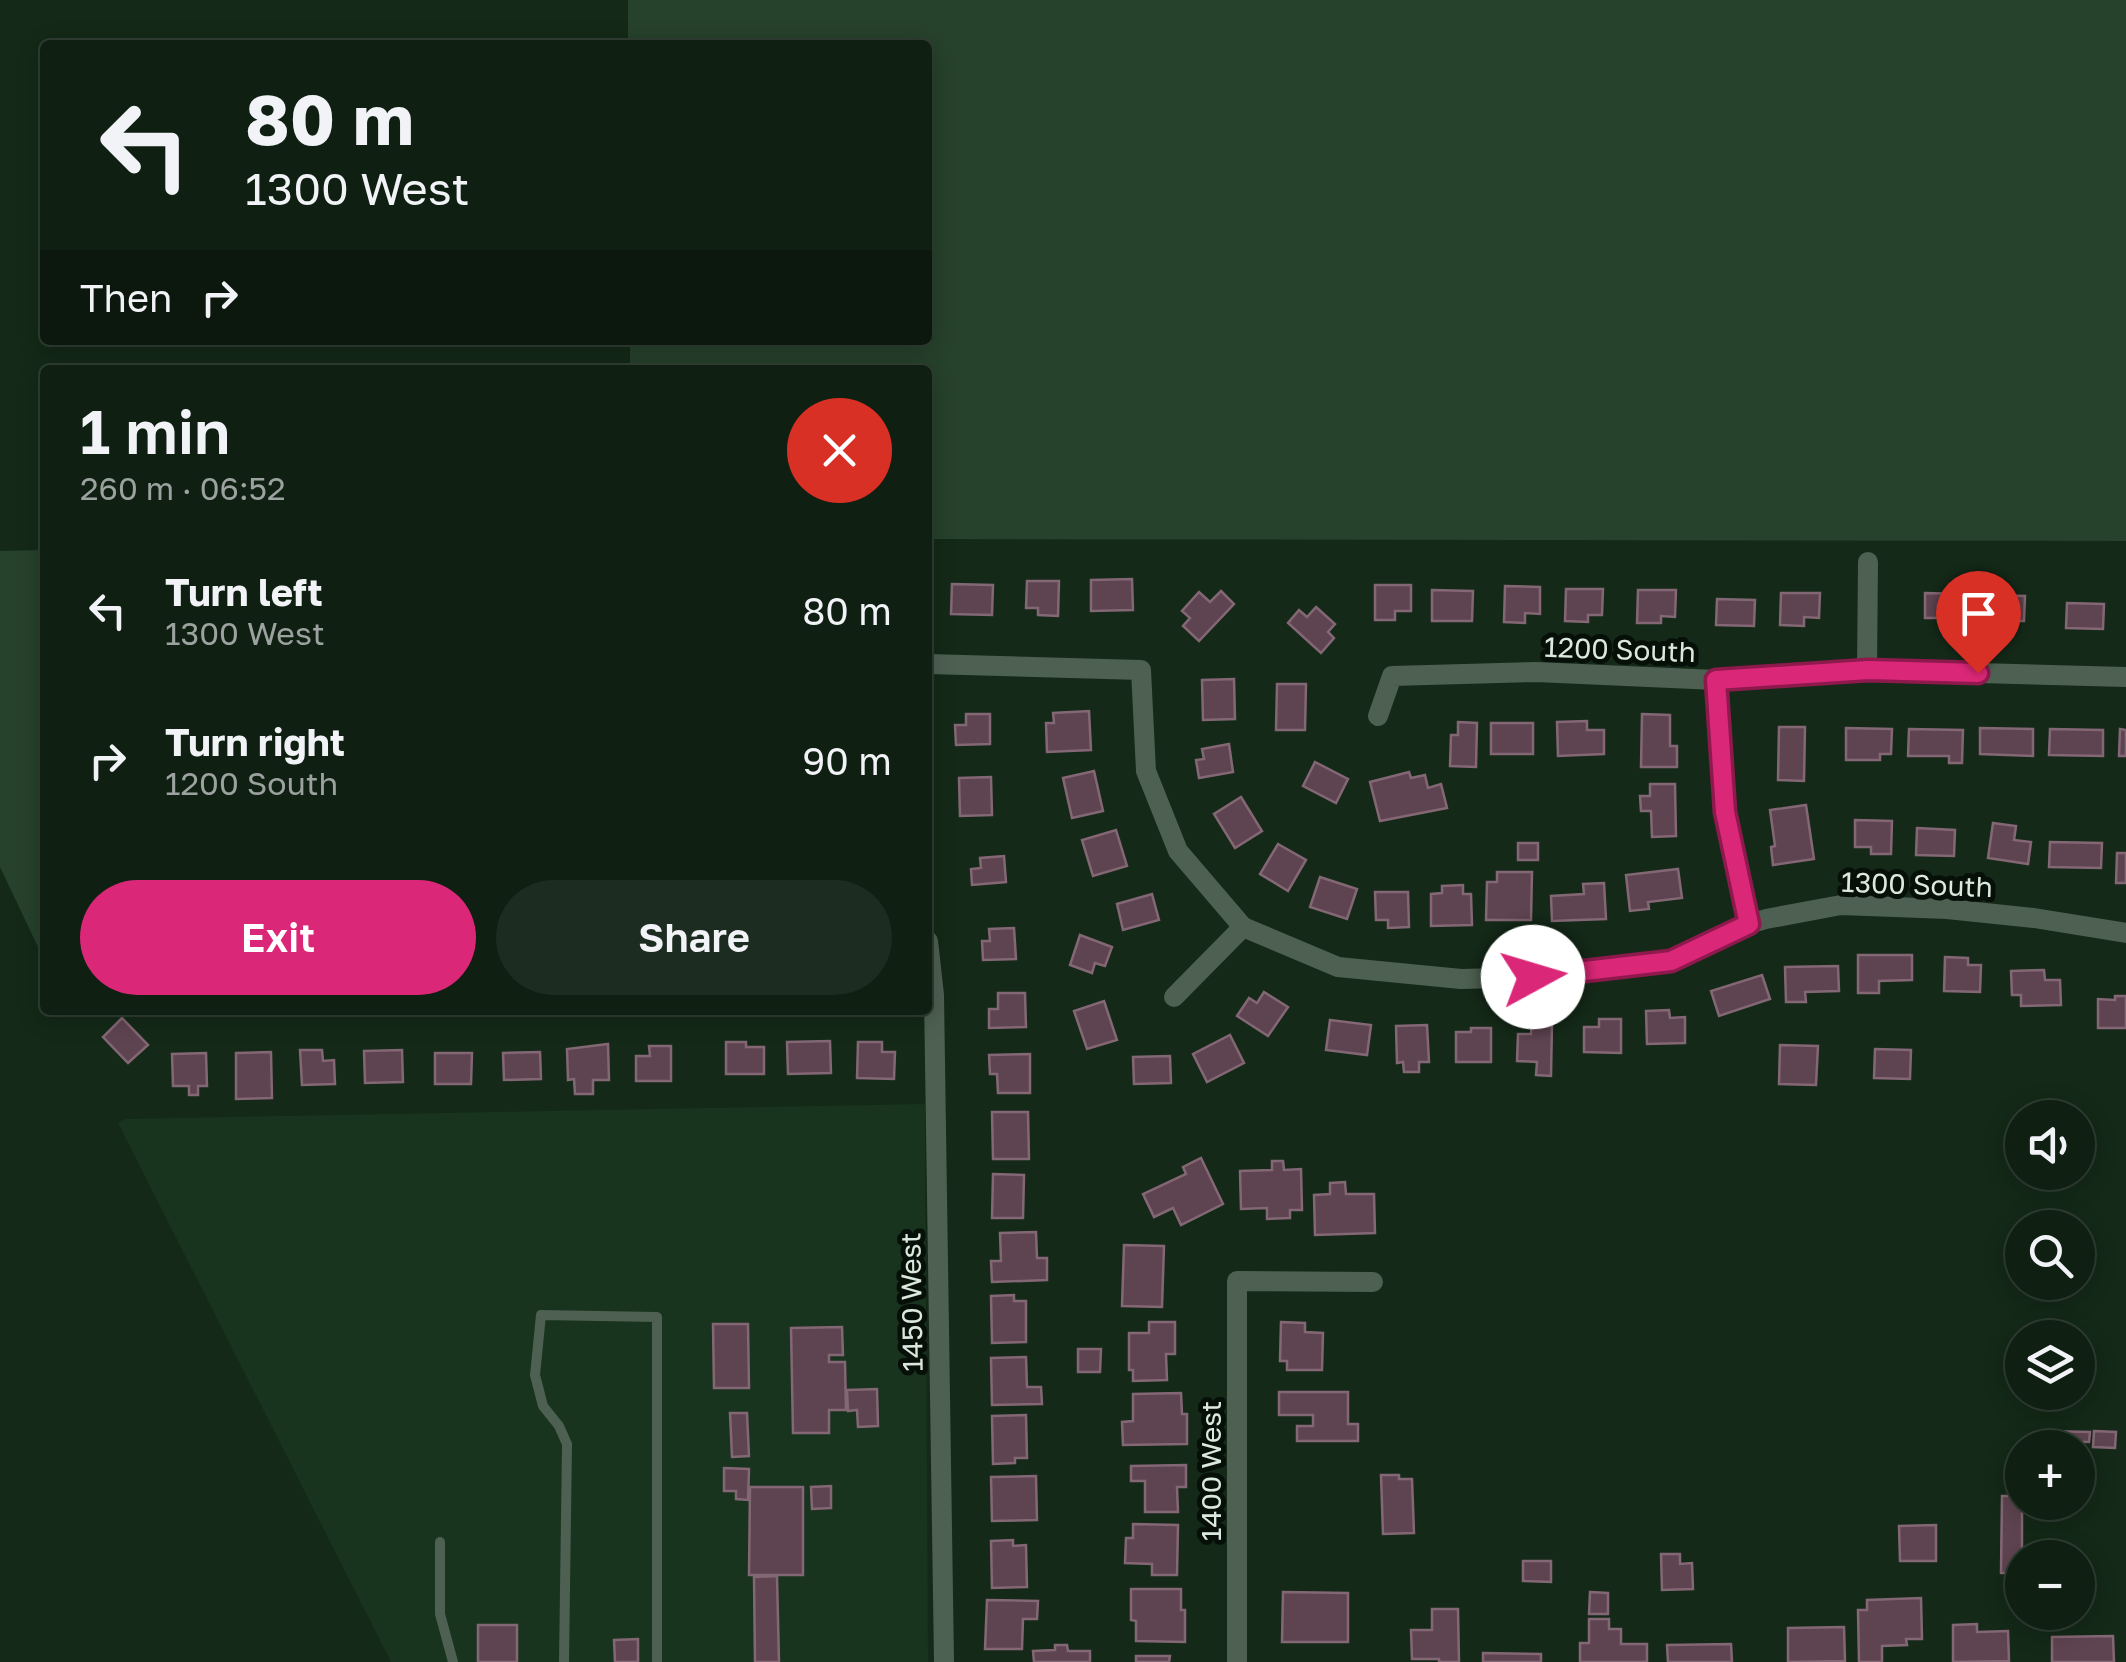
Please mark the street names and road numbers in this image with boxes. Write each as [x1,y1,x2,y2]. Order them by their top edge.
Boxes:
street label: 1200 South [1544,630,1696,668]
street label: 1300 South [1841,865,1993,903]
street label: 1450 West [893,1232,929,1372]
street label: 1400 West [1194,1401,1227,1541]

